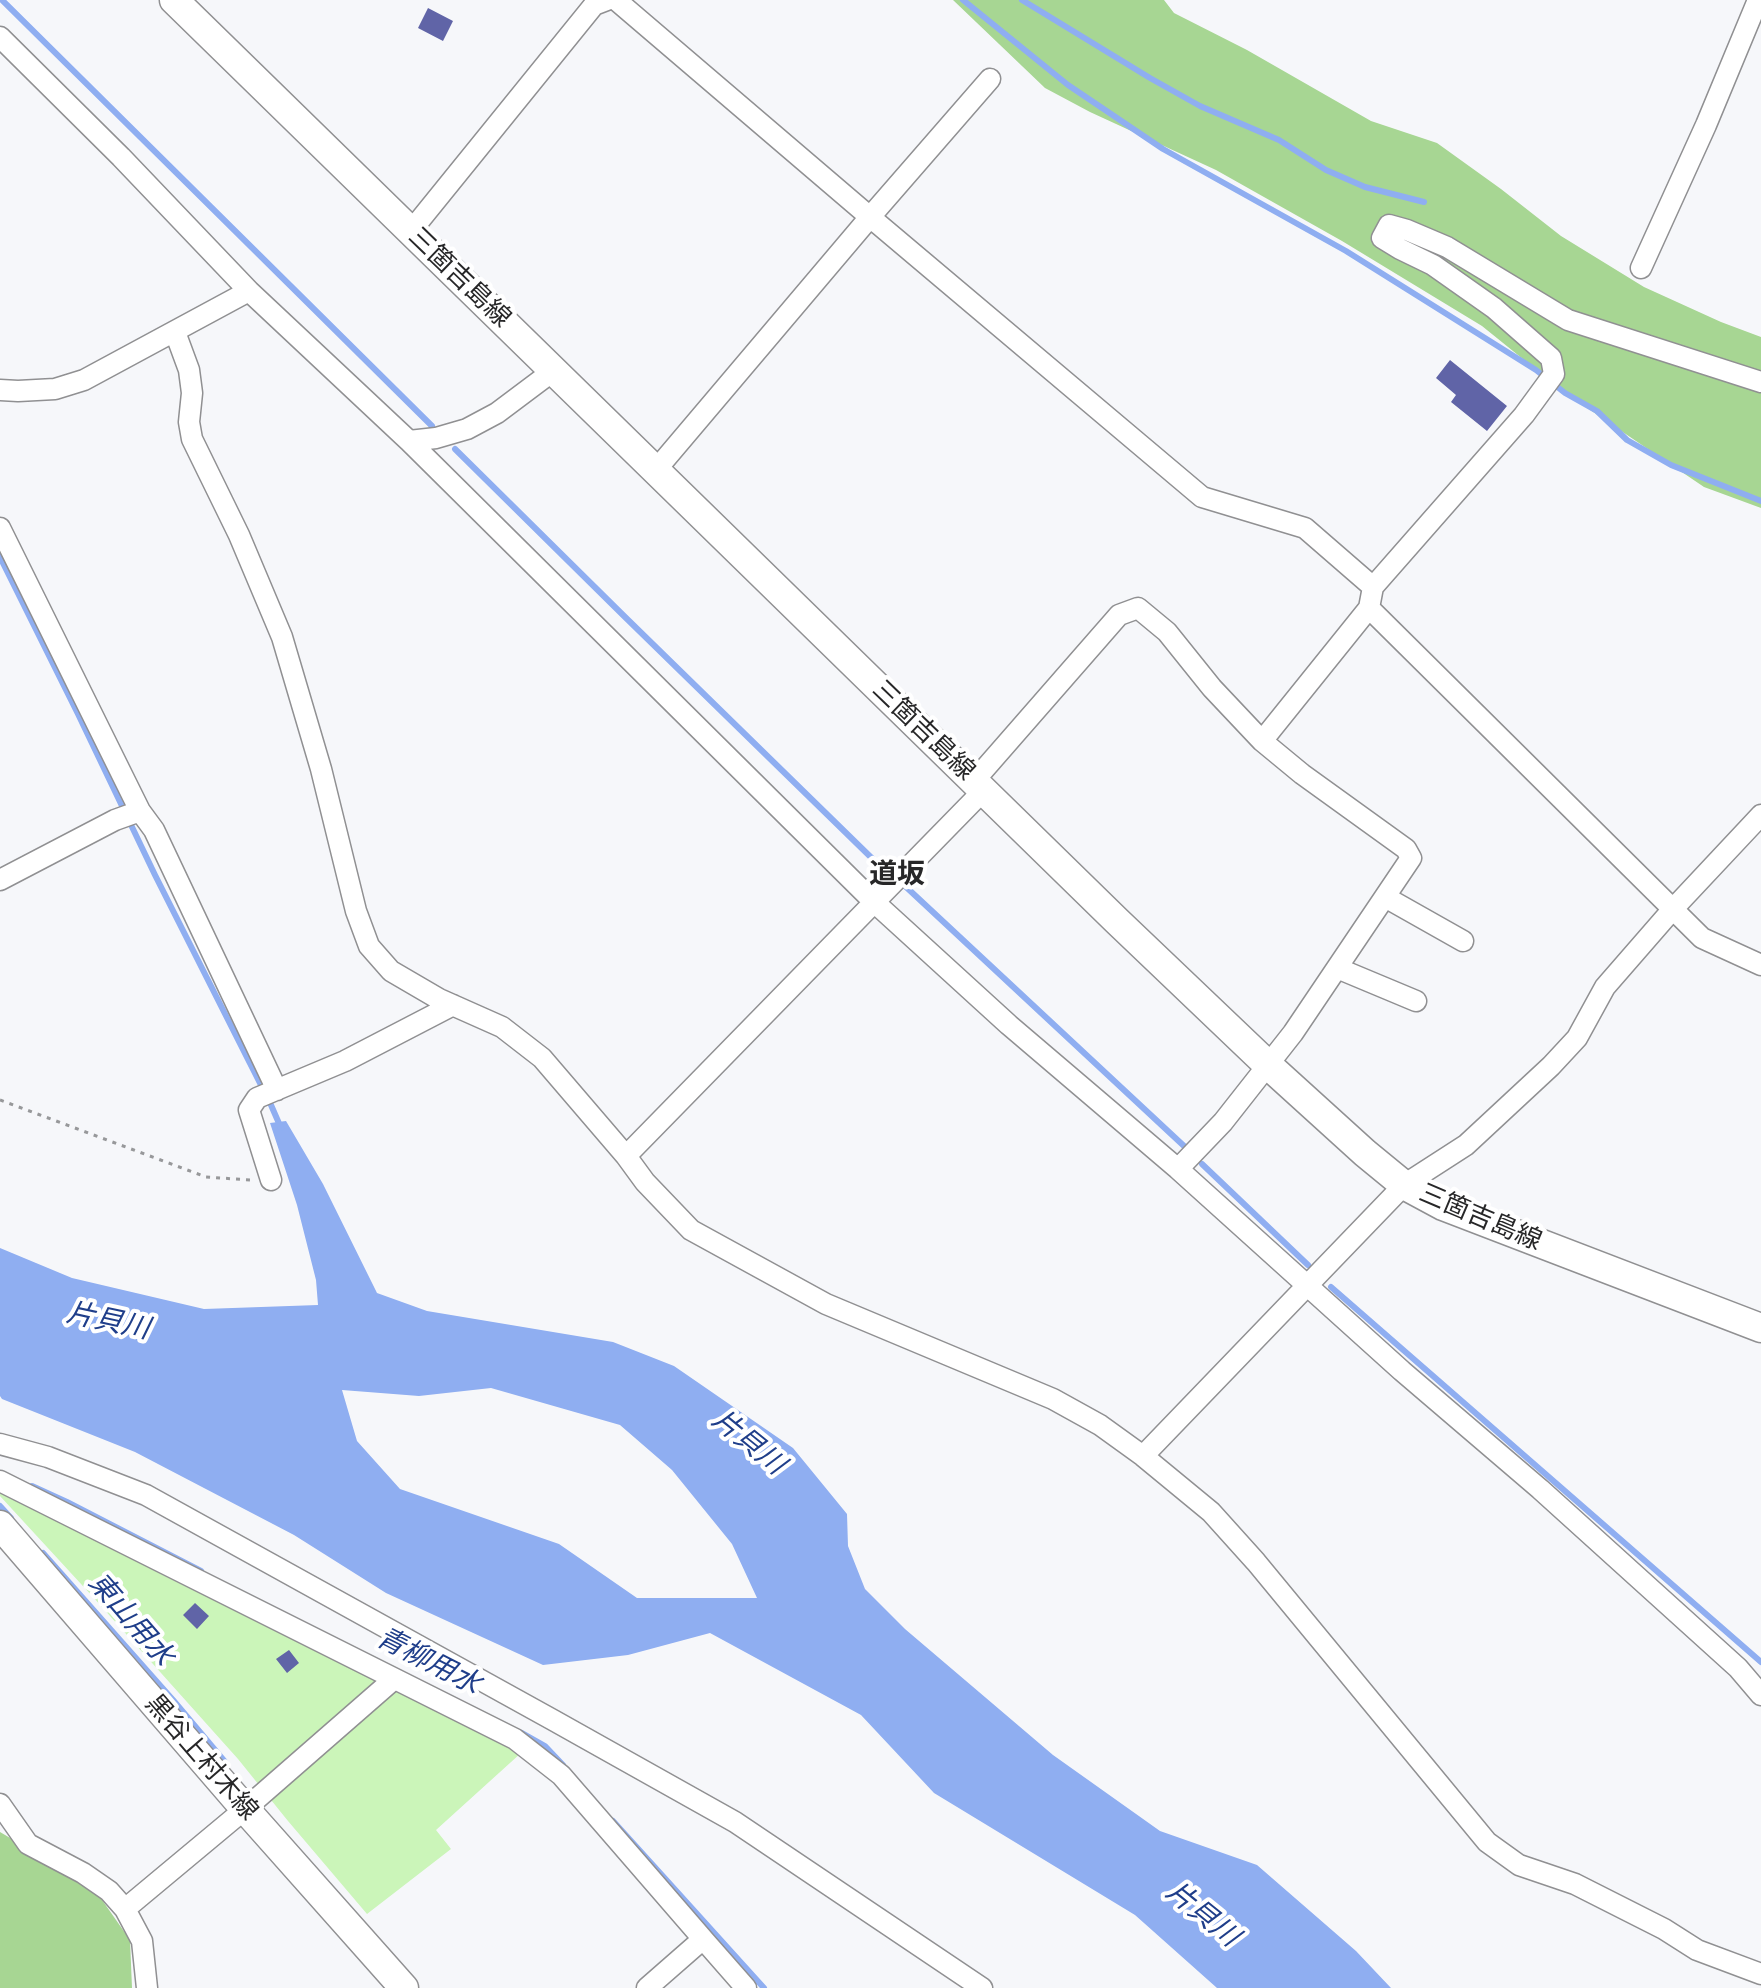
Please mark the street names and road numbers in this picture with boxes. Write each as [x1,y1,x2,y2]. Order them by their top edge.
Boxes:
street label: 三箇吉島線 [401,222,517,334]
street label: 三箇吉島線 [865,675,981,787]
street label: 三箇吉島線 [1414,1178,1546,1258]
street label: 黒谷上村木線 [138,1689,264,1827]

